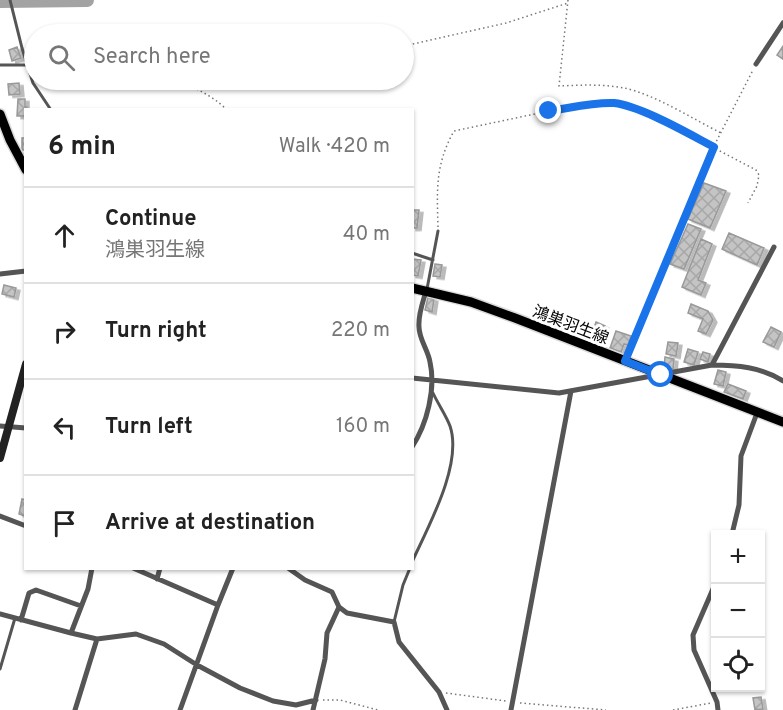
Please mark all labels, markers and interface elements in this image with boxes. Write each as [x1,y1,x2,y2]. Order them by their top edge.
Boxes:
search box [24,24,414,90]
icon: search [45,41,78,74]
text: Search here [93,44,211,71]
route end [535,97,561,123]
text: 6 min [48,131,116,164]
text: Walk · 420 m [279,134,390,160]
text: Continue [105,206,196,233]
icon: ahead [48,219,81,252]
text: 40 m [343,222,390,248]
text: 鴻巣羽生線 [105,238,205,264]
street label: 鴻巣羽生線 [529,302,611,350]
icon: right [48,315,81,348]
text: Turn right [105,318,207,345]
text: 220 m [331,318,390,344]
route start [647,361,673,387]
icon: left [48,411,81,444]
text: Turn left [105,414,193,441]
text: 160 m [336,414,390,440]
icon: arrive [48,507,81,540]
text: Arrive at destination [105,510,315,537]
map controls [711,530,765,692]
button: + [711,530,765,584]
button: − [711,584,765,638]
button: locate [711,638,765,692]

